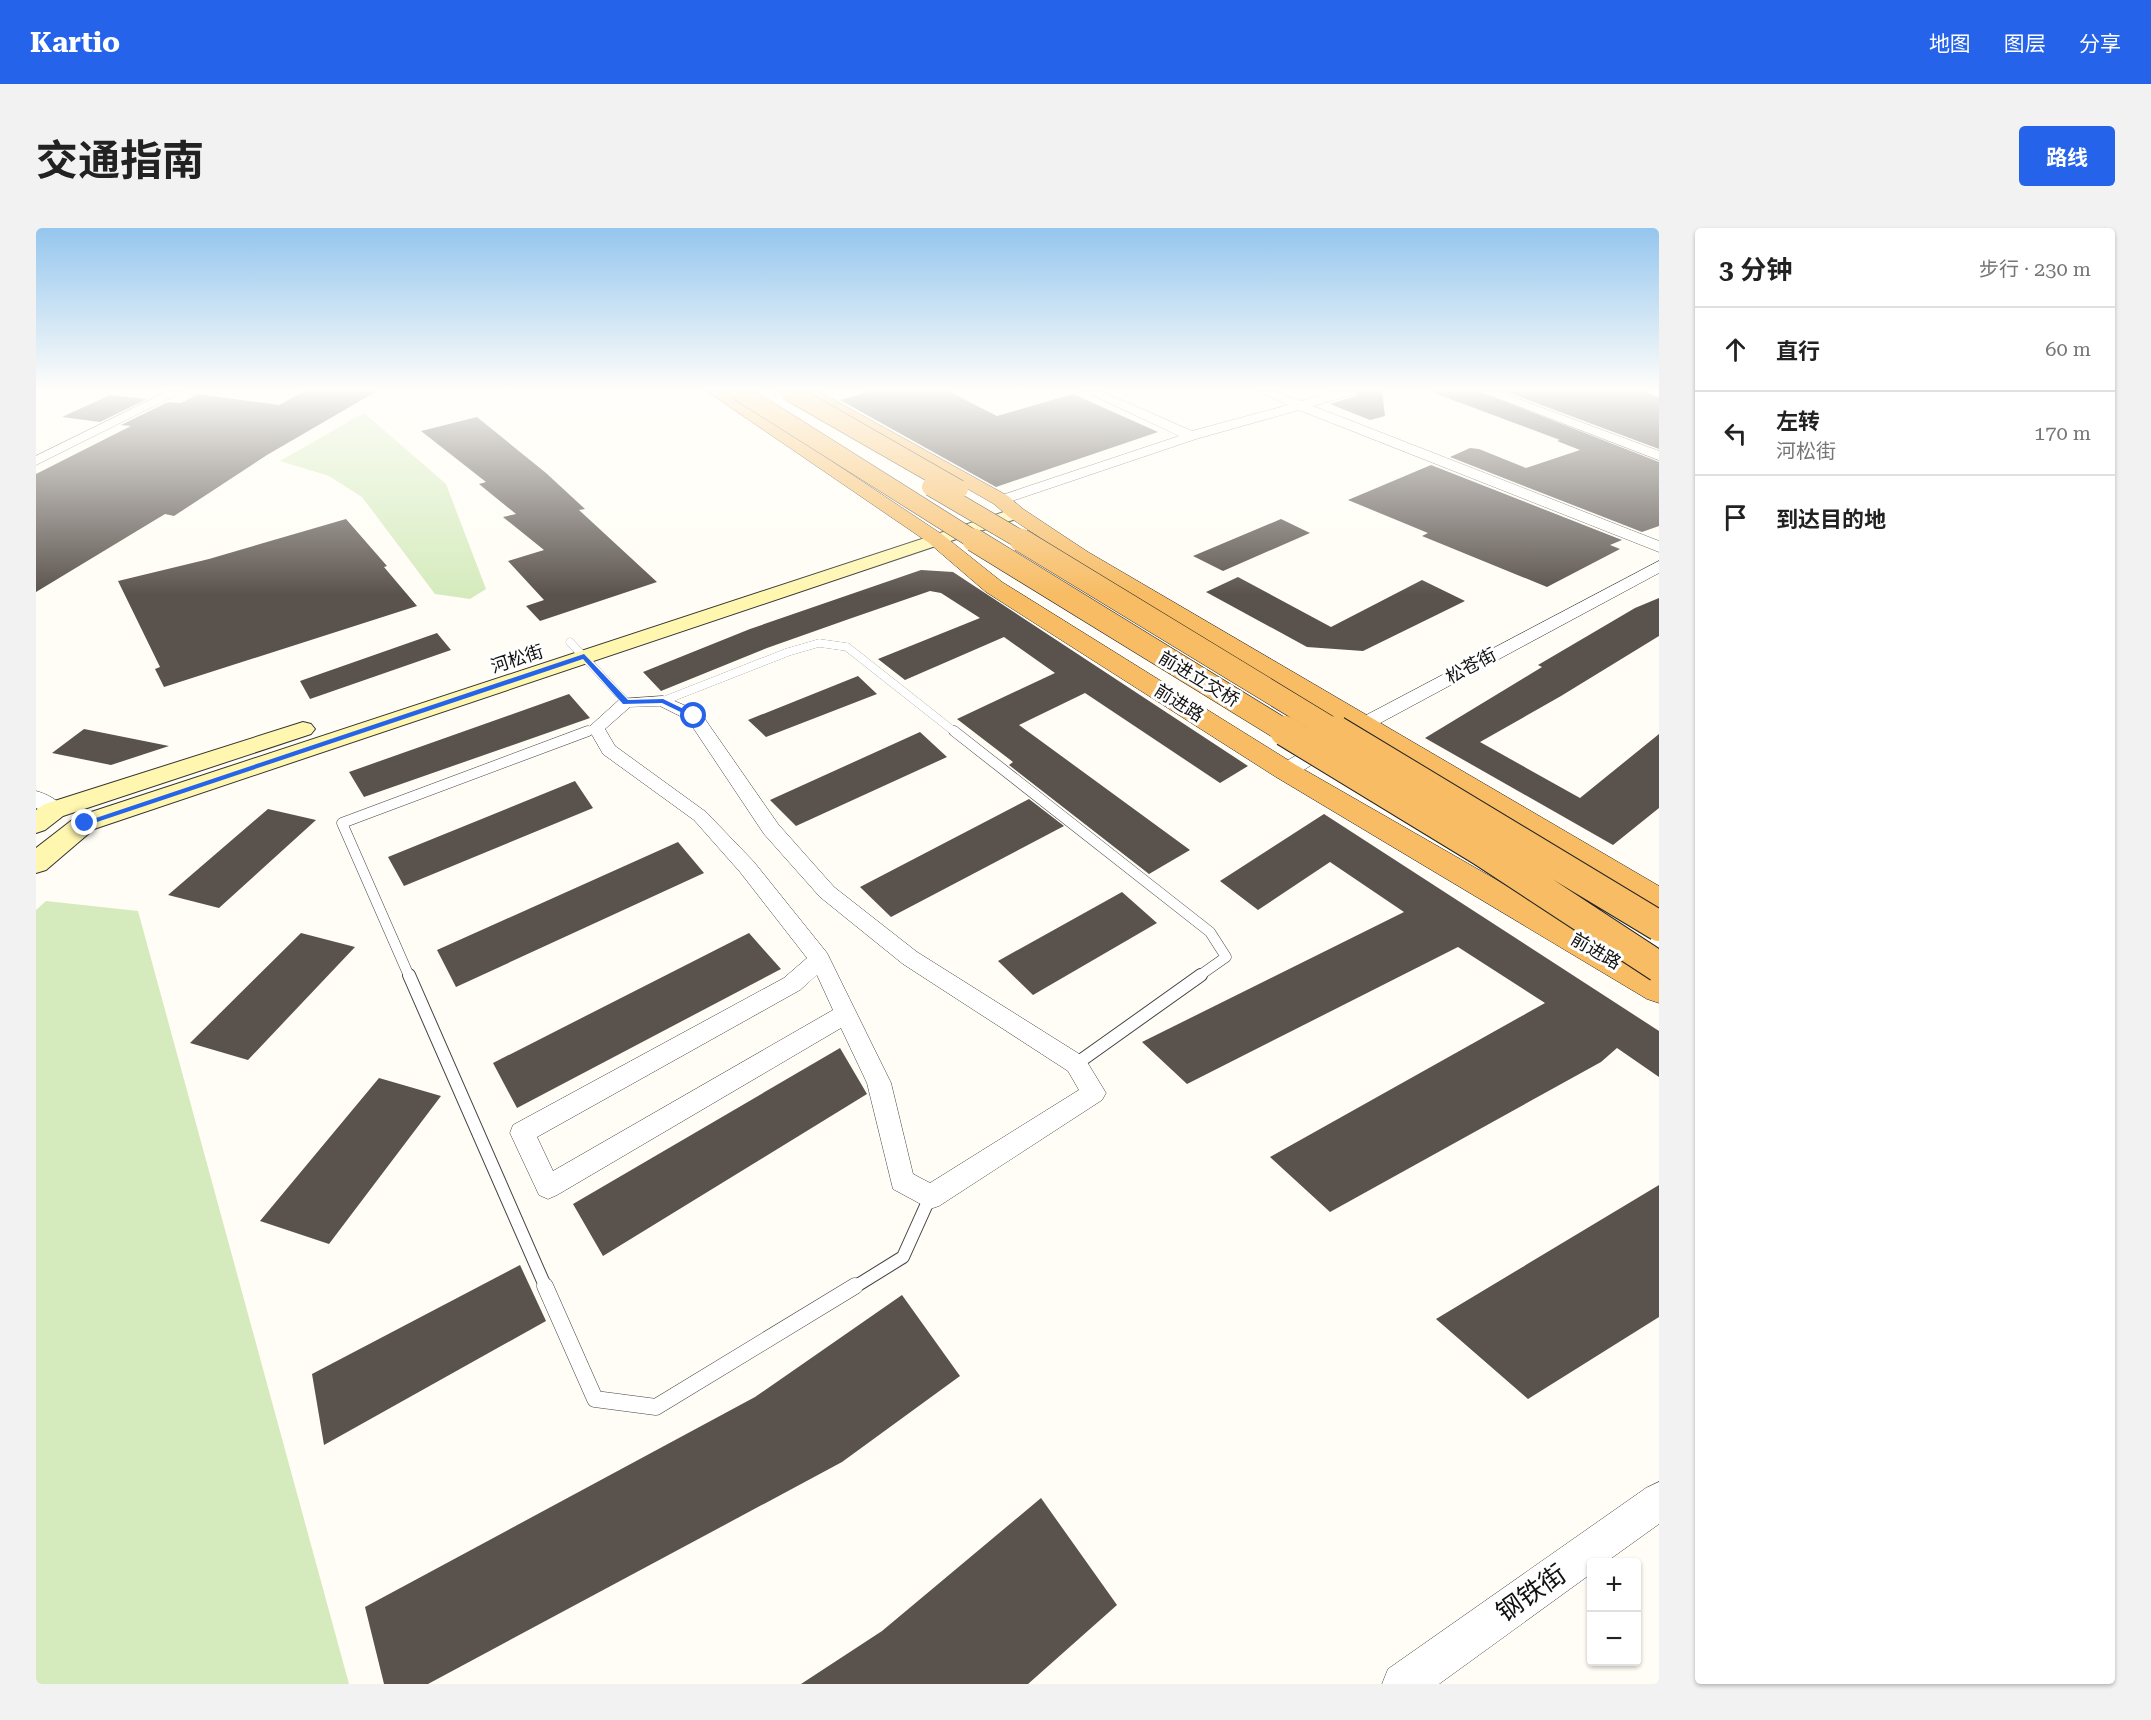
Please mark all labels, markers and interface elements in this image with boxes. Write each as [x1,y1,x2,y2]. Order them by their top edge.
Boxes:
text: Kartio [30,26,120,59]
text: 地图 [1929,32,1971,56]
text: 图层 [2004,32,2046,56]
text: 分享 [2079,32,2121,56]
button: 路线 [2019,126,2115,186]
text: 交通指南 [36,136,204,185]
text: 3 分钟 [1719,255,1792,285]
text: 步行 · 230 m [1979,257,2091,281]
icon: ahead [1719,333,1752,366]
text: 60 m [2045,337,2091,361]
text: 直行 [1776,339,1820,364]
text: 左转 [1776,409,1820,434]
icon: left [1719,417,1752,450]
text: 170 m [2034,421,2091,445]
text: 河松街 [1776,439,1836,463]
icon: arrive [1719,501,1752,534]
text: 到达目的地 [1776,507,1886,532]
street label: 河松街 [488,640,546,677]
street label: 松苍街 [1442,644,1500,688]
street label: 前进立交桥 [1155,646,1243,711]
street label: 前进路 [1151,679,1208,726]
route start [680,702,706,728]
route end [71,809,97,835]
street label: 前进路 [1568,928,1625,973]
street label: 钢铁街 [1490,1558,1572,1628]
map controls [1587,1558,1641,1666]
button: + [1587,1558,1641,1612]
button: − [1587,1612,1641,1666]

